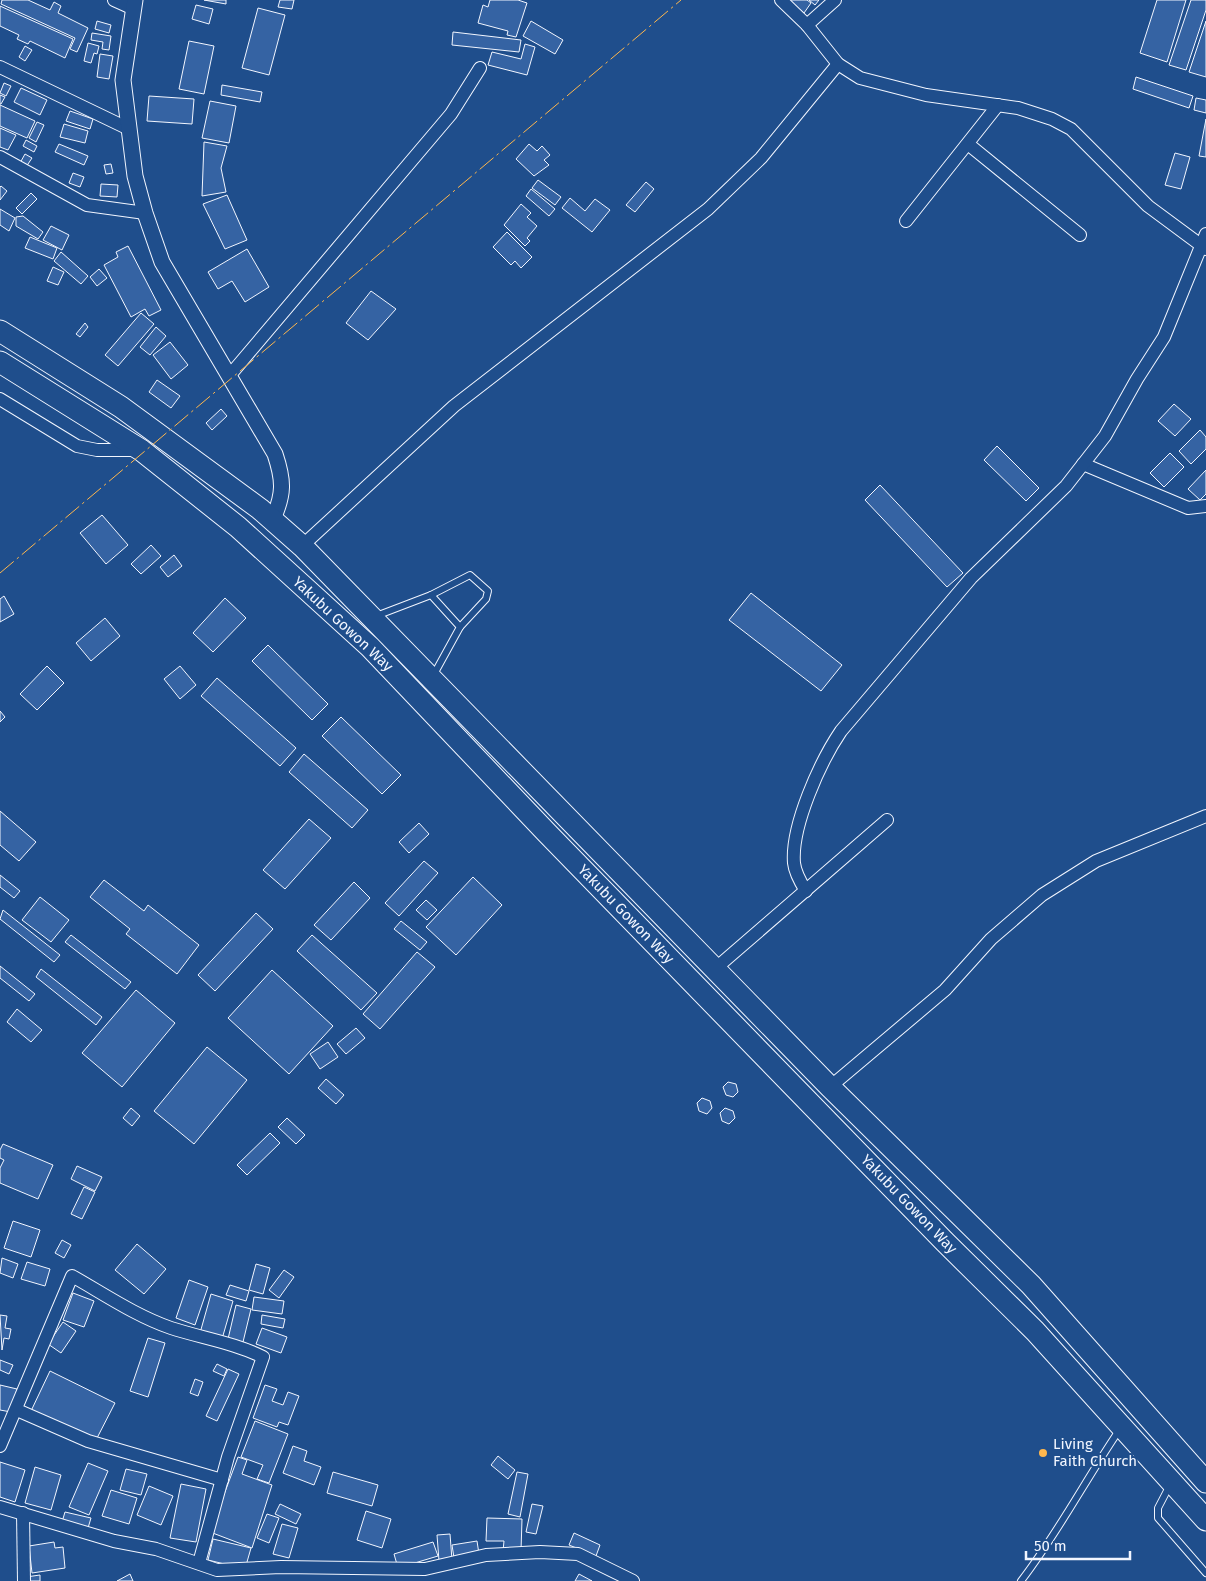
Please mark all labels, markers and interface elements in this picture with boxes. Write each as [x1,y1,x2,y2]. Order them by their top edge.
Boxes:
street label: Yakubu Gowon Way [289,573,397,676]
street label: Yakubu Gowon Way [574,861,678,968]
street label: Yakubu Gowon Way [857,1151,961,1258]
place label: Living Faith Church [1053,1435,1137,1470]
marker: Living Faith Church [1037,1447,1049,1459]
scale bar [1026,1528,1130,1560]
text: 50 m [1034,1537,1067,1555]

